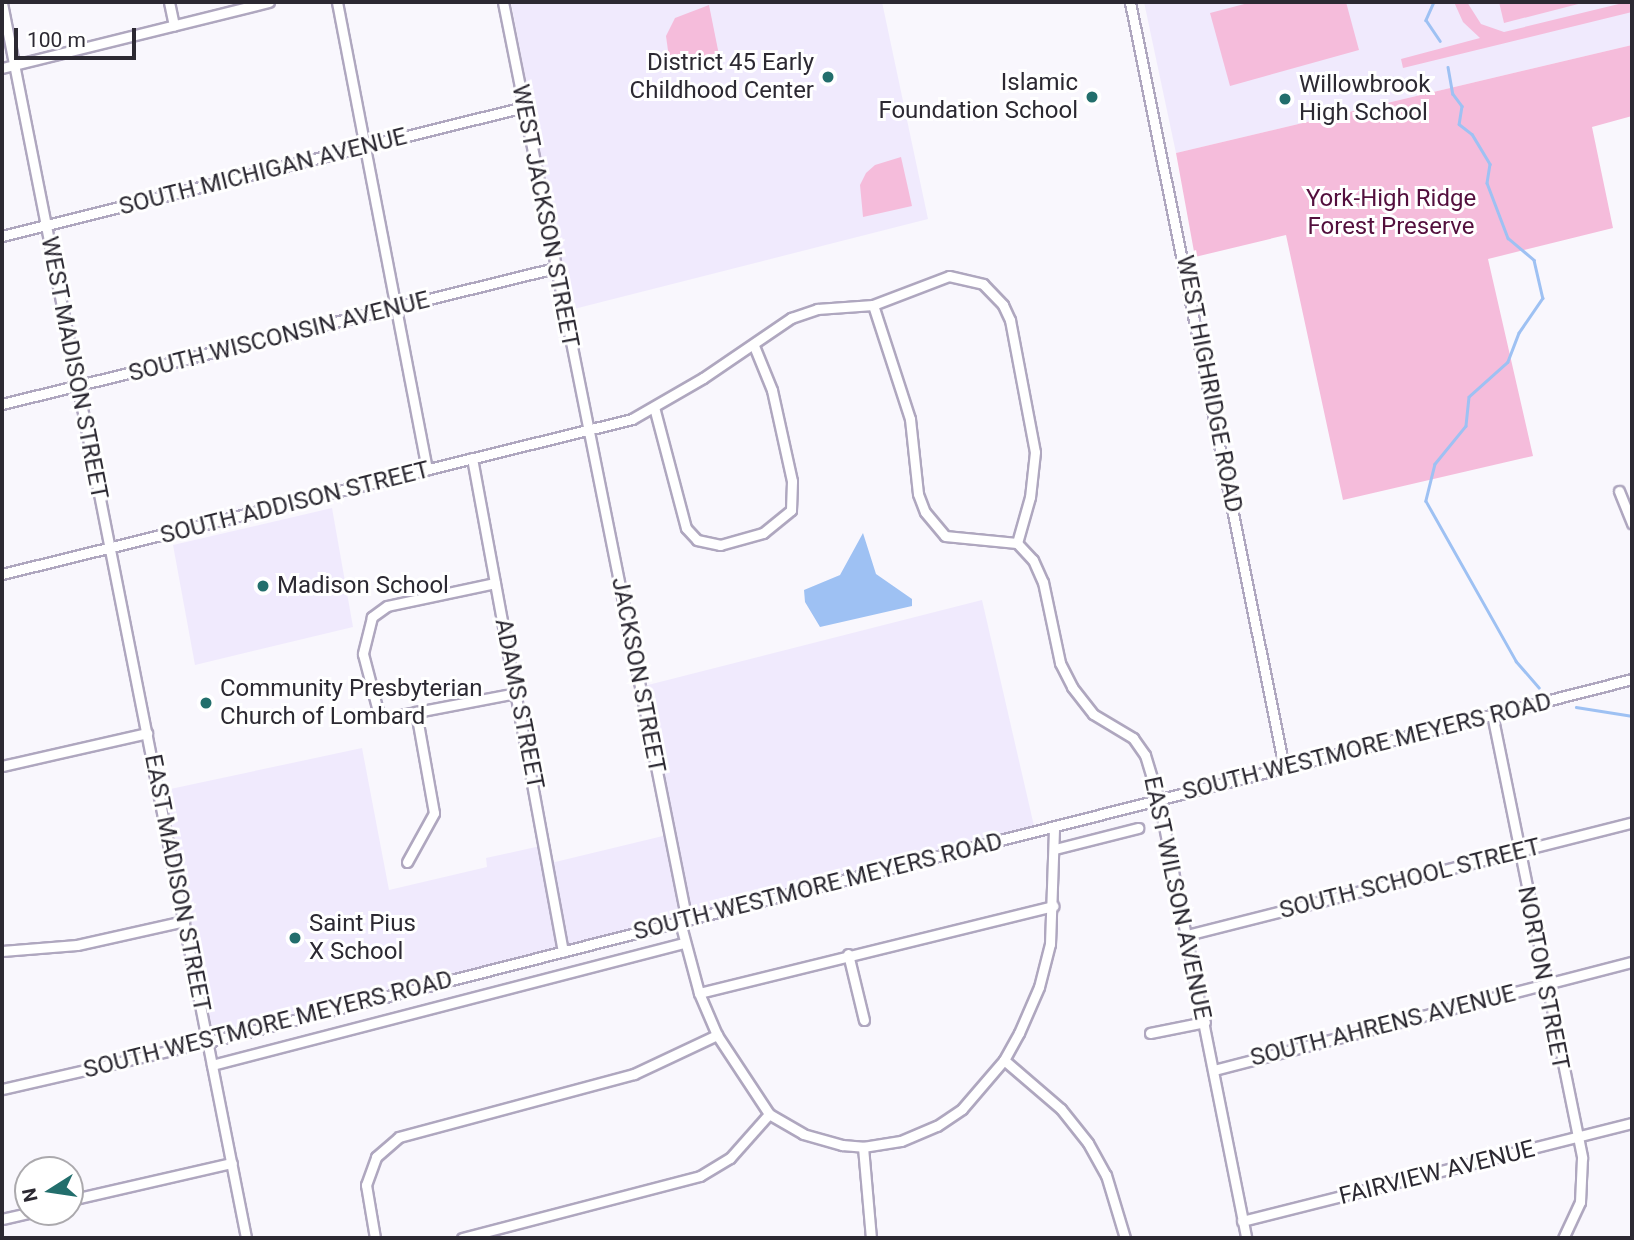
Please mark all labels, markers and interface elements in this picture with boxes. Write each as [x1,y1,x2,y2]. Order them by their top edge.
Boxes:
scale bar [18,14,140,58]
text: 100 m [27,28,86,52]
place label: District 45 Early Childhood Center [630,49,814,105]
marker: District 45 Early Childhood Center [820,69,836,85]
place label: Islamic Foundation School [878,69,1078,125]
place label: Willowbrook High School [1299,71,1430,127]
street label: WEST JACKSON STREET [505,82,585,350]
marker: Islamic Foundation School [1084,89,1100,105]
marker: Willowbrook High School [1277,91,1293,107]
street label: SOUTH MICHIGAN AVENUE [116,122,410,222]
park label: York-High Ridge Forest Preserve [1306,185,1476,241]
street label: WEST MADISON STREET [34,234,114,502]
street label: WEST HIGHRIDGE ROAD [1170,253,1248,515]
street label: SOUTH WISCONSIN AVENUE [126,286,432,388]
street label: SOUTH ADDISON STREET [157,456,433,550]
place label: Madison School [277,572,449,600]
street label: JACKSON STREET [605,575,671,775]
marker: Madison School [255,578,271,594]
street label: ADAMS STREET [488,616,550,792]
place label: Community Presbyterian Church of Lombard [220,675,483,731]
street label: SOUTH WESTMORE MEYERS ROAD [1180,687,1554,807]
marker: Community Presbyterian Church of Lombard [198,695,214,711]
street label: EAST MADISON STREET [138,752,216,1014]
street label: EAST WILSON AVENUE [1137,774,1217,1022]
street label: SOUTH WESTMORE MEYERS ROAD [631,827,1005,947]
street label: SOUTH SCHOOL STREET [1277,833,1543,925]
street label: NORTON STREET [1511,884,1575,1072]
place label: Saint Pius X School [309,910,416,966]
marker: Saint Pius X School [287,930,303,946]
street label: SOUTH WESTMORE MEYERS ROAD [81,965,455,1085]
street label: SOUTH AHRENS AVENUE [1247,979,1519,1073]
street label: FAIRVIEW AVENUE [1336,1135,1538,1211]
north arrow [14,1156,84,1226]
text: N [17,1186,43,1204]

